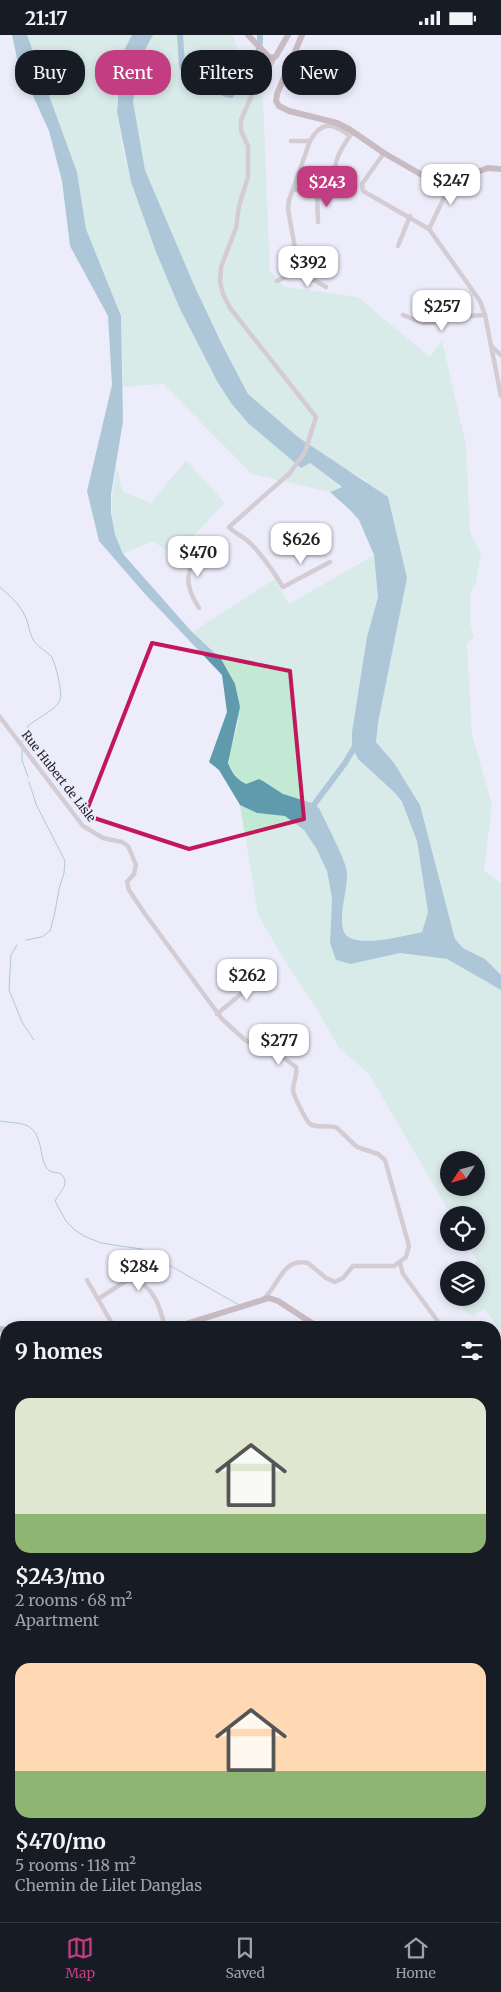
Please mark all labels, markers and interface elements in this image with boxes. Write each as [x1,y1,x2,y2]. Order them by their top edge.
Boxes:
text: 21:17 [25,6,68,30]
chip: Buy [15,50,85,95]
chip: Rent [95,50,171,95]
chip: Filters [181,50,272,95]
chip: New [282,50,356,95]
pin: $247 [421,163,481,206]
pin: $243 [297,165,357,208]
text: $247 [432,170,470,190]
text: $243 [308,172,346,192]
pin: $392 [278,245,338,288]
text: $392 [289,252,327,272]
pin: $257 [412,289,472,332]
text: $257 [423,296,461,316]
pin: $626 [271,523,331,565]
text: $626 [282,529,320,549]
pin: $470 [168,535,228,578]
text: $470 [179,542,217,562]
street label: Rue Hubert de Lisle [19,727,99,825]
pin: $262 [217,959,277,1001]
text: $262 [228,965,266,985]
pin: $277 [249,1023,309,1066]
text: $277 [260,1030,298,1050]
north arrow [440,1151,485,1196]
map controls [440,1151,485,1306]
button: locate [440,1206,485,1251]
pin: $284 [109,1249,169,1292]
text: $284 [119,1256,159,1276]
button: layers [440,1261,485,1306]
icon: filters [458,1337,486,1365]
text: 9 homes [15,1338,103,1365]
icon: home [206,1430,296,1520]
text: $243/mo [15,1563,105,1590]
text: 2 rooms · 68 m² [15,1590,132,1610]
text: Apartment [15,1610,99,1630]
icon: home [206,1695,296,1785]
text: $470/mo [15,1828,106,1855]
text: 5 rooms · 118 m² [15,1855,136,1875]
text: Chemin de Lilet Danglas [15,1875,202,1895]
tab: Map [65,1934,95,1982]
tab: Saved [225,1934,265,1982]
tab: Home [395,1934,436,1982]

